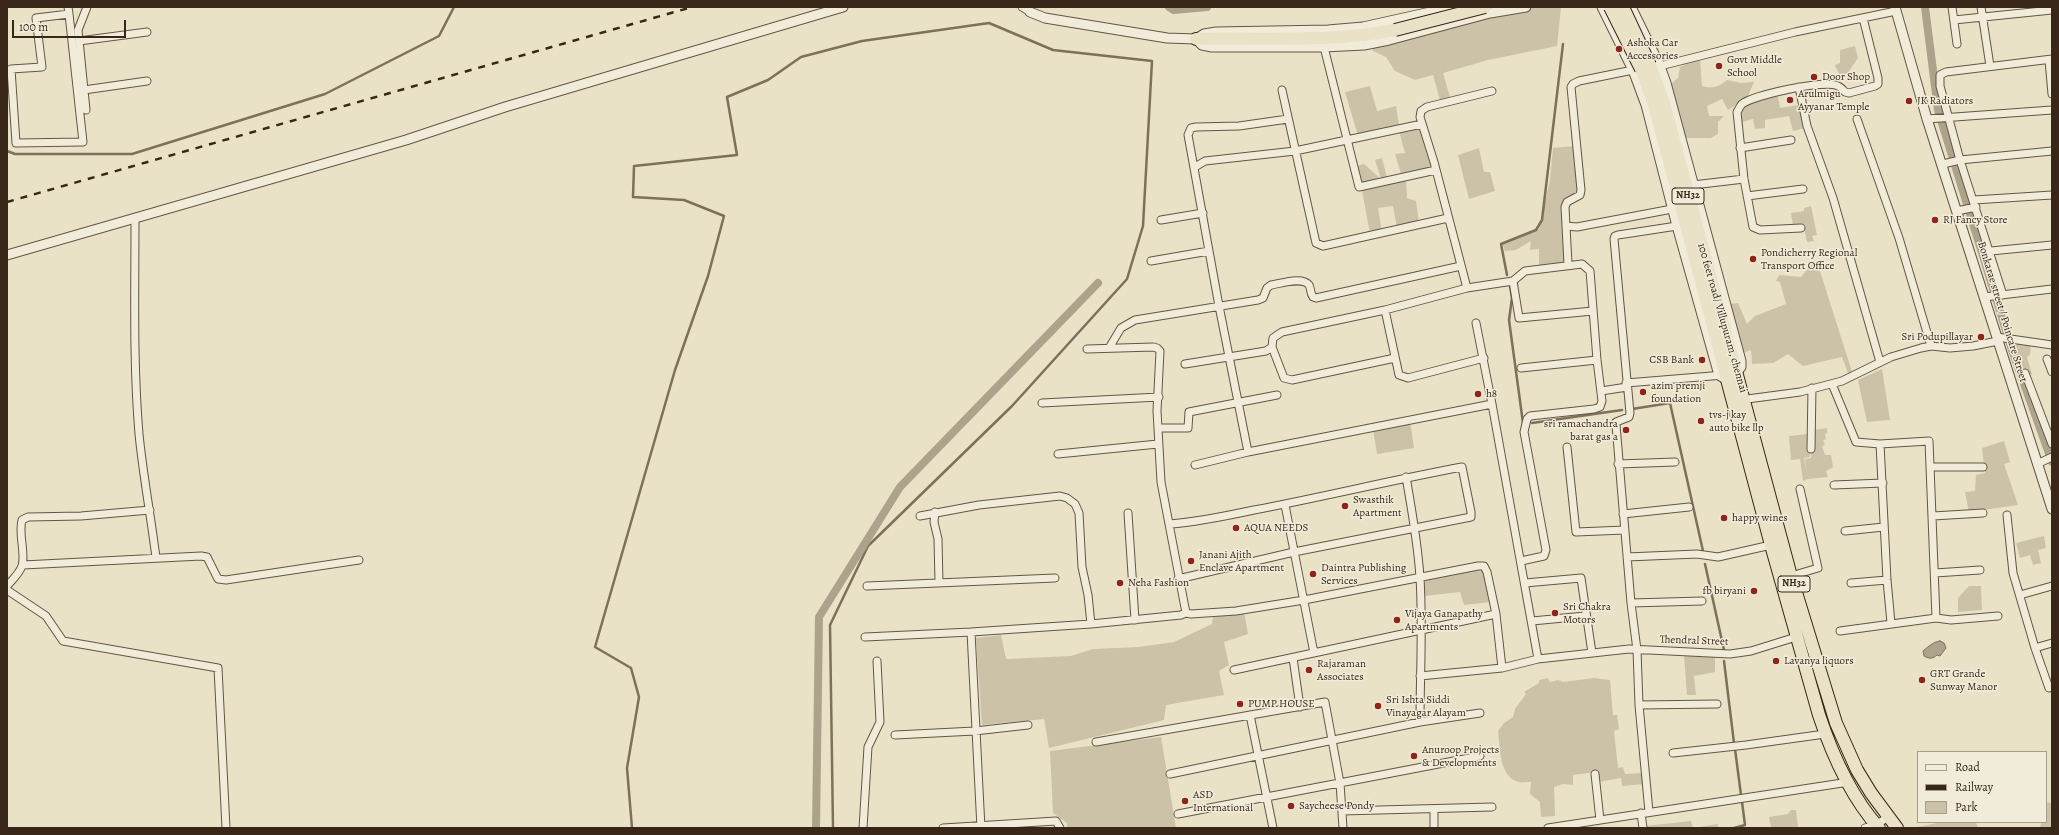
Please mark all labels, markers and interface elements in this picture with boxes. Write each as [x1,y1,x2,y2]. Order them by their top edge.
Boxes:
scale bar [14,12,128,38]
text: 100 m [19,19,48,35]
place label: Ashoka Car Accessories [1627,36,1678,62]
marker: Ashoka Car Accessories [1614,44,1624,54]
place label: Govt Middle School [1727,53,1782,79]
marker: Govt Middle School [1714,61,1724,71]
place label: Door Shop [1822,70,1870,84]
marker: Door Shop [1809,72,1819,82]
place label: Arulmigu Ayyanar Temple [1798,87,1869,113]
place label: JK Radiators [1917,94,1973,108]
marker: Arulmigu Ayyanar Temple [1785,95,1795,105]
marker: JK Radiators [1904,96,1914,106]
road number: NH32 [1672,188,1704,204]
place label: RJ Fancy Store [1943,213,2008,227]
marker: RJ Fancy Store [1930,215,1940,225]
street label: Bonkarae street / Poincare Street [1974,240,2030,384]
street label: 100 feet road/ Villupuram, chennai [1694,242,1750,394]
place label: Pondicherry Regional Transport Office [1761,246,1857,272]
marker: Pondicherry Regional Transport Office [1748,254,1758,264]
place label: Sri Podupillayar [1902,330,1973,344]
marker: Sri Podupillayar [1976,332,1986,342]
place label: CSB Bank [1649,353,1694,367]
marker: CSB Bank [1697,355,1707,365]
place label: azim premji foundation [1651,379,1705,405]
place label: h8 [1486,387,1497,401]
marker: azim premji foundation [1638,387,1648,397]
marker: h8 [1473,389,1483,399]
place label: tvs-j kay auto bike llp [1709,408,1764,434]
marker: tvs-j kay auto bike llp [1696,416,1706,426]
place label: sri ramachandra barat gas a [1544,417,1618,443]
marker: sri ramachandra barat gas a [1621,425,1631,435]
place label: Swasthik Apartment [1353,493,1402,519]
marker: Swasthik Apartment [1340,501,1350,511]
place label: happy wines [1732,511,1788,525]
marker: happy wines [1719,513,1729,523]
place label: AQUA NEEDS [1244,521,1308,535]
marker: AQUA NEEDS [1231,523,1241,533]
place label: Janani Ajith Enclave Apartment [1199,548,1284,574]
marker: Janani Ajith Enclave Apartment [1186,556,1196,566]
place label: Daintra Publishing Services [1321,561,1406,587]
marker: Daintra Publishing Services [1308,569,1318,579]
place label: Neha Fashion [1128,576,1189,590]
road number: NH32 [1778,576,1810,592]
marker: Neha Fashion [1115,578,1125,588]
place label: fb biryani [1703,584,1746,598]
marker: fb biryani [1749,586,1759,596]
place label: Sri Chakra Motors [1563,600,1611,626]
place label: Vijaya Ganapathy Apartments [1405,607,1483,633]
marker: Sri Chakra Motors [1550,608,1560,618]
marker: Vijaya Ganapathy Apartments [1392,615,1402,625]
street label: Thendral Street [1659,633,1729,649]
place label: Lavanya liquors [1784,654,1854,668]
marker: Lavanya liquors [1771,656,1781,666]
place label: Rajaraman Associates [1317,657,1366,683]
marker: Rajaraman Associates [1304,665,1314,675]
place label: GRT Grande Sunway Manor [1930,667,1997,693]
marker: GRT Grande Sunway Manor [1917,675,1927,685]
place label: Sri Ishta Siddi Vinayagar Alayam [1386,693,1466,719]
place label: PUMP HOUSE [1248,697,1315,711]
marker: PUMP HOUSE [1235,699,1245,709]
marker: Sri Ishta Siddi Vinayagar Alayam [1373,701,1383,711]
place label: Anuroop Projects & Developments [1422,743,1499,769]
marker: Anuroop Projects & Developments [1409,751,1419,761]
legend [1917,751,2047,823]
text: Road [1955,759,1980,775]
text: Railway [1955,779,1993,795]
place label: ASD International [1193,788,1253,814]
marker: ASD International [1180,796,1190,806]
place label: Saycheese Pondy [1299,799,1374,813]
text: Park [1955,799,1978,815]
marker: Saycheese Pondy [1286,801,1296,811]

